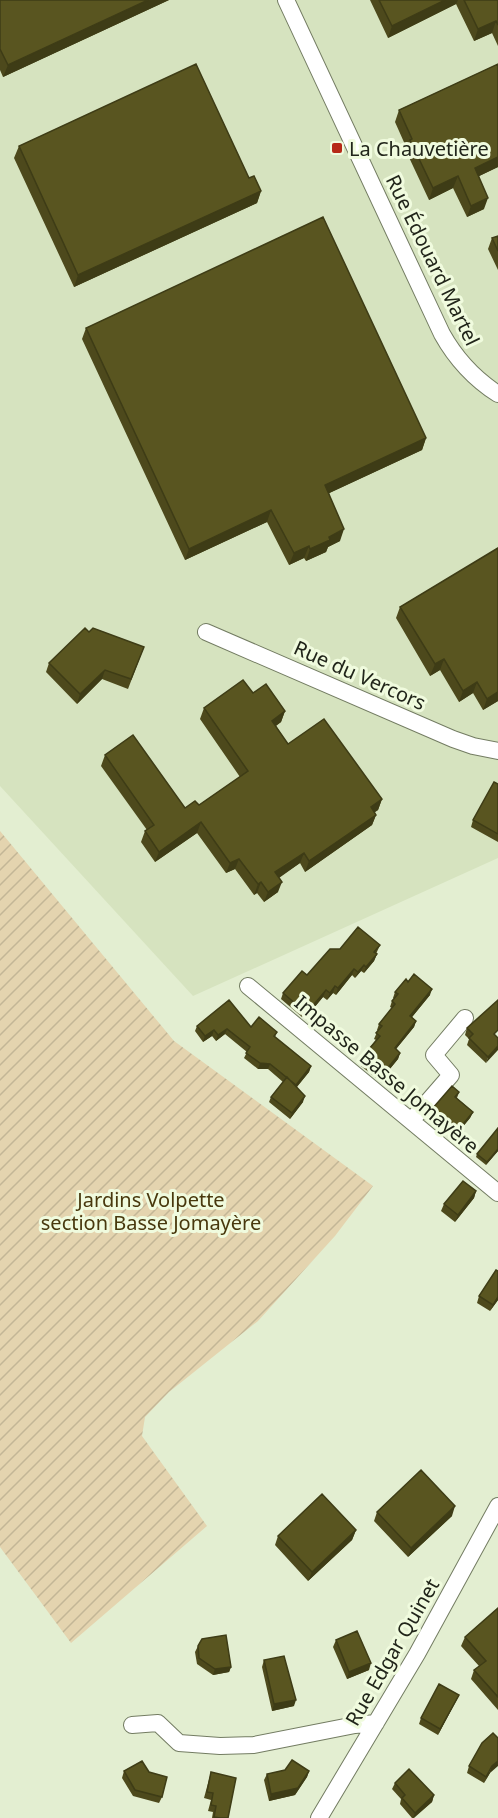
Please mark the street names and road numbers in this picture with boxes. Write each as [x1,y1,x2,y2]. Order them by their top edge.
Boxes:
street label: Rue Édouard Martel [380,170,486,350]
street label: Rue du Vercors [290,634,430,716]
street label: Impasse Basse Jomayère [289,989,485,1159]
street label: Rue Edgar Quinet [339,1574,445,1730]

